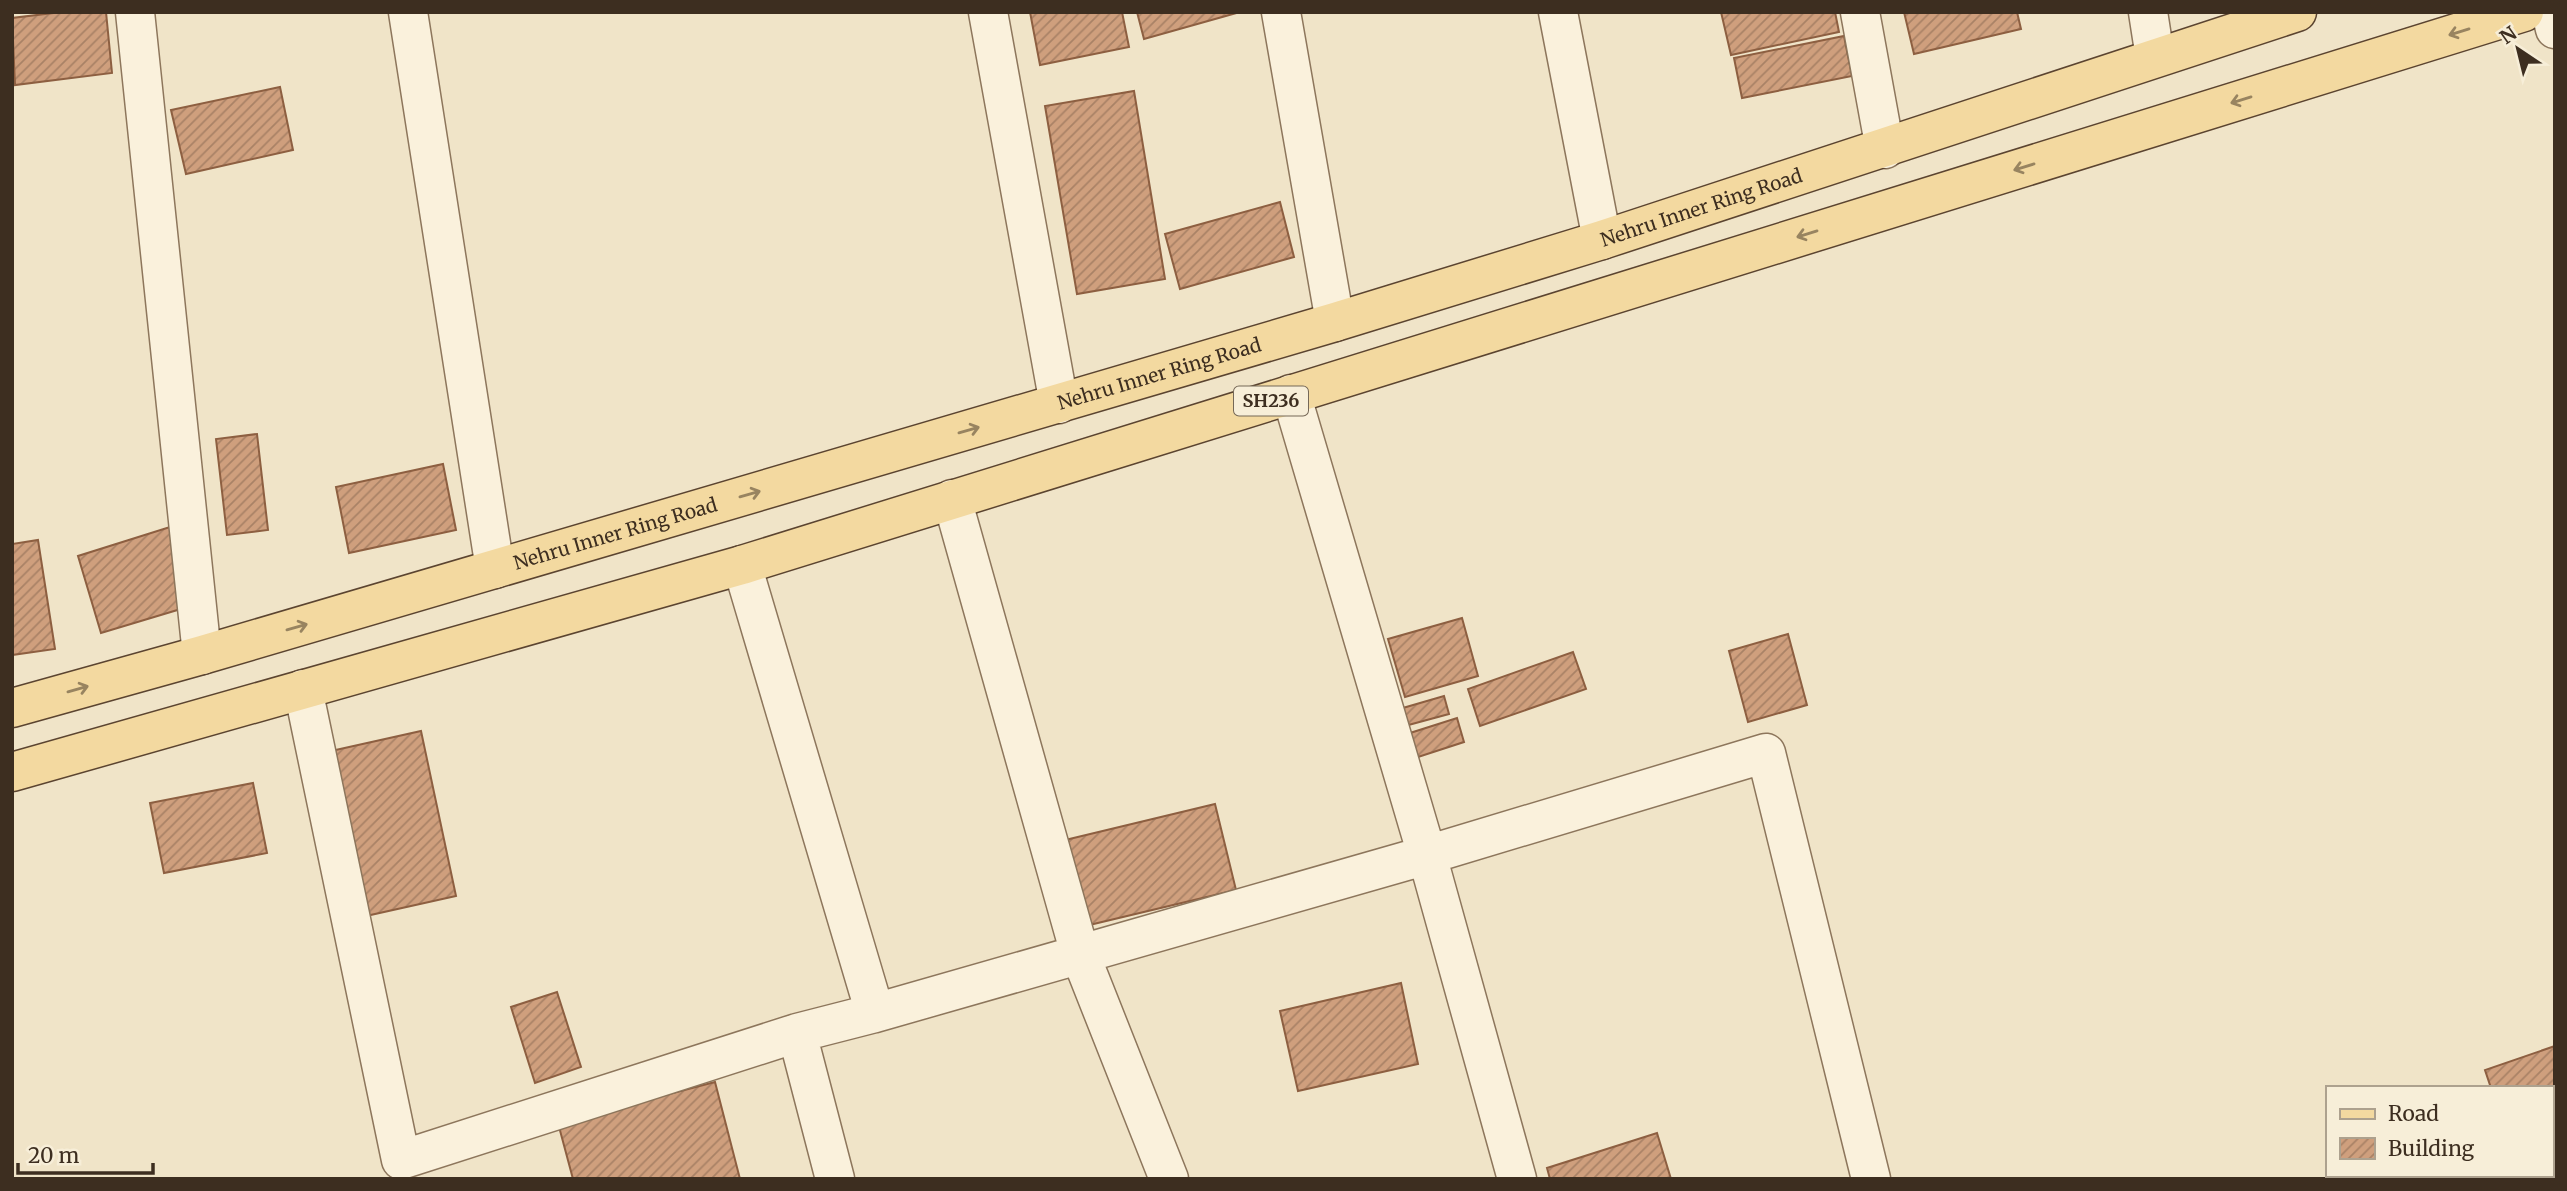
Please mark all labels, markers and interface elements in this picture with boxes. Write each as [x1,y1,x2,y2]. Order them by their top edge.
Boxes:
north arrow [2483,14,2553,84]
text: N [2495,21,2521,49]
one-way arrow [2448,27,2470,40]
one-way arrow [2231,94,2253,107]
one-way arrow [2013,161,2035,174]
street label: Nehru Inner Ring Road [1597,163,1805,252]
one-way arrow [1796,229,1818,242]
street label: Nehru Inner Ring Road [1055,332,1264,415]
road number: SH236 [1234,386,1308,416]
one-way arrow [957,423,979,436]
one-way arrow [739,487,761,500]
street label: Nehru Inner Ring Road [511,492,720,575]
one-way arrow [285,620,308,633]
one-way arrow [67,682,89,695]
legend [2326,1086,2553,1177]
text: Road [2388,1100,2439,1127]
scale bar [18,1132,152,1176]
text: Building [2388,1135,2475,1162]
text: 20 m [28,1142,80,1169]

